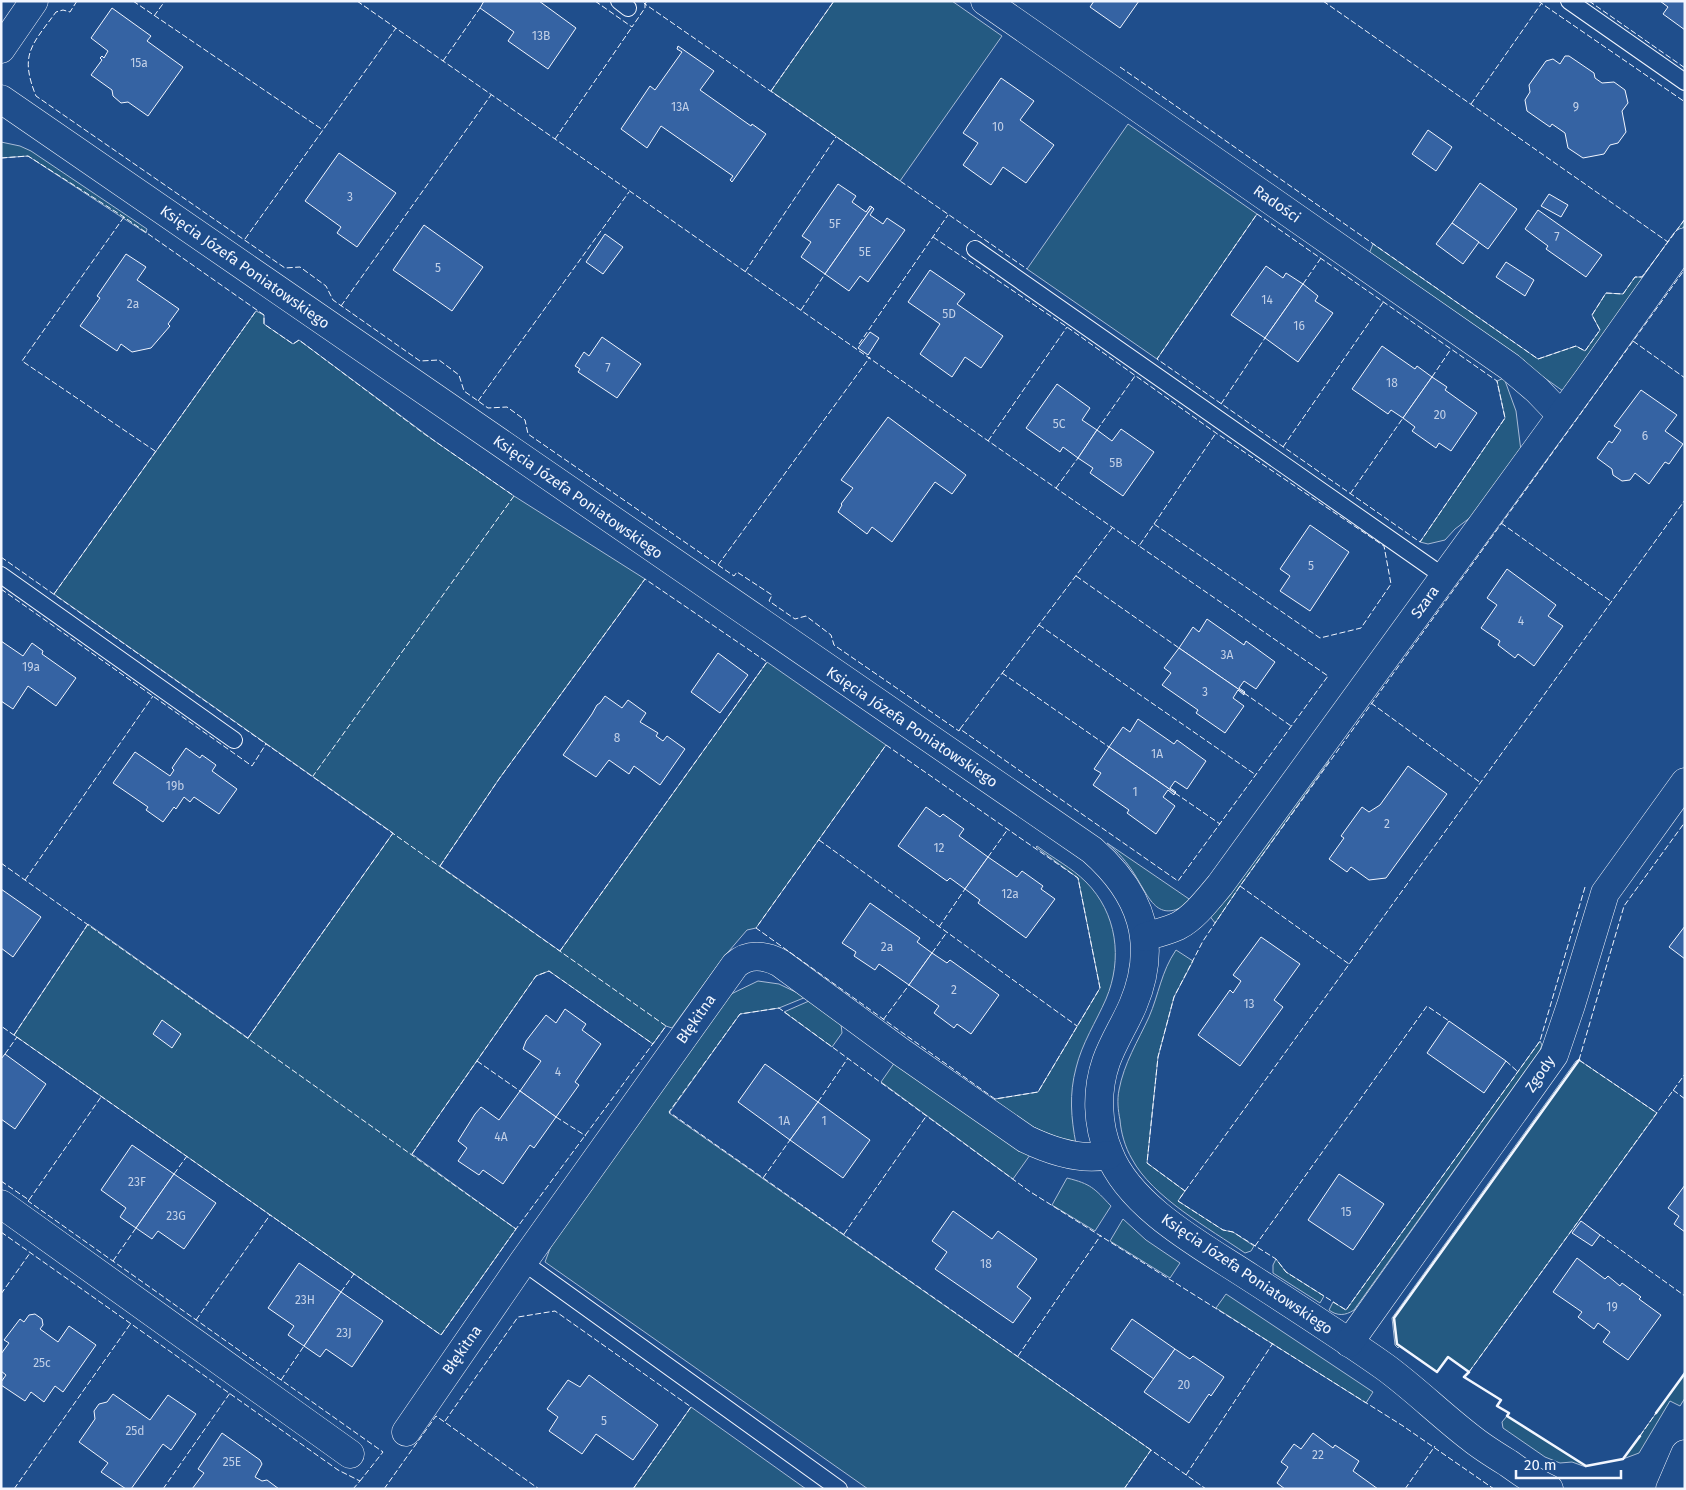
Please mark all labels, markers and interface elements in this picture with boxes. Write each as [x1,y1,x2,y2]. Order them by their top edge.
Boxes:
house number: 13B [532,29,550,43]
house number: 15a [130,56,148,70]
house number: 13A [671,100,689,114]
house number: 9 [1573,100,1579,114]
house number: 10 [992,120,1004,134]
street label: Radości [1250,181,1304,227]
house number: 3 [347,190,353,204]
street label: Księcia Józefa Poniatowskiego [157,201,333,333]
house number: 5F [829,217,841,231]
house number: 7 [1554,230,1560,244]
house number: 5E [859,245,871,259]
house number: 5 [435,261,441,275]
house number: 14 [1261,293,1273,307]
house number: 2a [127,297,139,311]
house number: 5D [942,307,956,321]
house number: 16 [1293,319,1305,333]
house number: 7 [605,361,611,375]
house number: 18 [1386,376,1398,390]
house number: 20 [1434,408,1447,422]
house number: 5C [1053,417,1066,431]
house number: 6 [1642,429,1648,443]
street label: Księcia Józefa Poniatowskiego [490,431,666,563]
house number: 5B [1109,456,1123,470]
house number: 5 [1308,559,1314,573]
street label: Szara [1407,582,1443,622]
house number: 4 [1518,614,1525,628]
house number: 3A [1221,648,1234,662]
house number: 19a [22,660,40,674]
street label: Księcia Józefa Poniatowskiego [823,663,1001,791]
house number: 3 [1202,685,1208,699]
house number: 8 [614,731,621,745]
house number: 1A [1151,747,1163,761]
house number: 19b [166,779,184,793]
house number: 1 [1132,785,1138,799]
house number: 2 [1384,817,1390,831]
house number: 12 [933,841,945,855]
house number: 12a [1001,887,1019,901]
house number: 2a [881,940,893,954]
house number: 2 [951,983,957,997]
street label: Błękitna [673,991,719,1047]
house number: 13 [1243,997,1255,1011]
street label: Zgody [1521,1052,1559,1096]
house number: 4 [555,1065,562,1079]
house number: 1A [778,1114,790,1128]
house number: 1 [821,1114,827,1128]
house number: 4A [494,1130,508,1144]
house number: 23F [128,1175,146,1189]
house number: 15 [1340,1205,1352,1219]
house number: 23G [166,1209,186,1223]
street label: Księcia Józefa Poniatowskiego [1158,1210,1336,1338]
house number: 18 [980,1257,992,1271]
house number: 23H [295,1293,315,1307]
house number: 19 [1606,1300,1618,1314]
street label: Błękitna [439,1322,485,1378]
house number: 23J [336,1326,352,1340]
house number: 25c [33,1356,51,1370]
house number: 20 [1178,1378,1191,1392]
house number: 5 [601,1414,607,1428]
house number: 25d [125,1424,145,1438]
house number: 22 [1312,1448,1324,1462]
scale bar [1516,1448,1621,1480]
house number: 25E [223,1455,241,1469]
text: 20 m [1524,1456,1557,1474]

